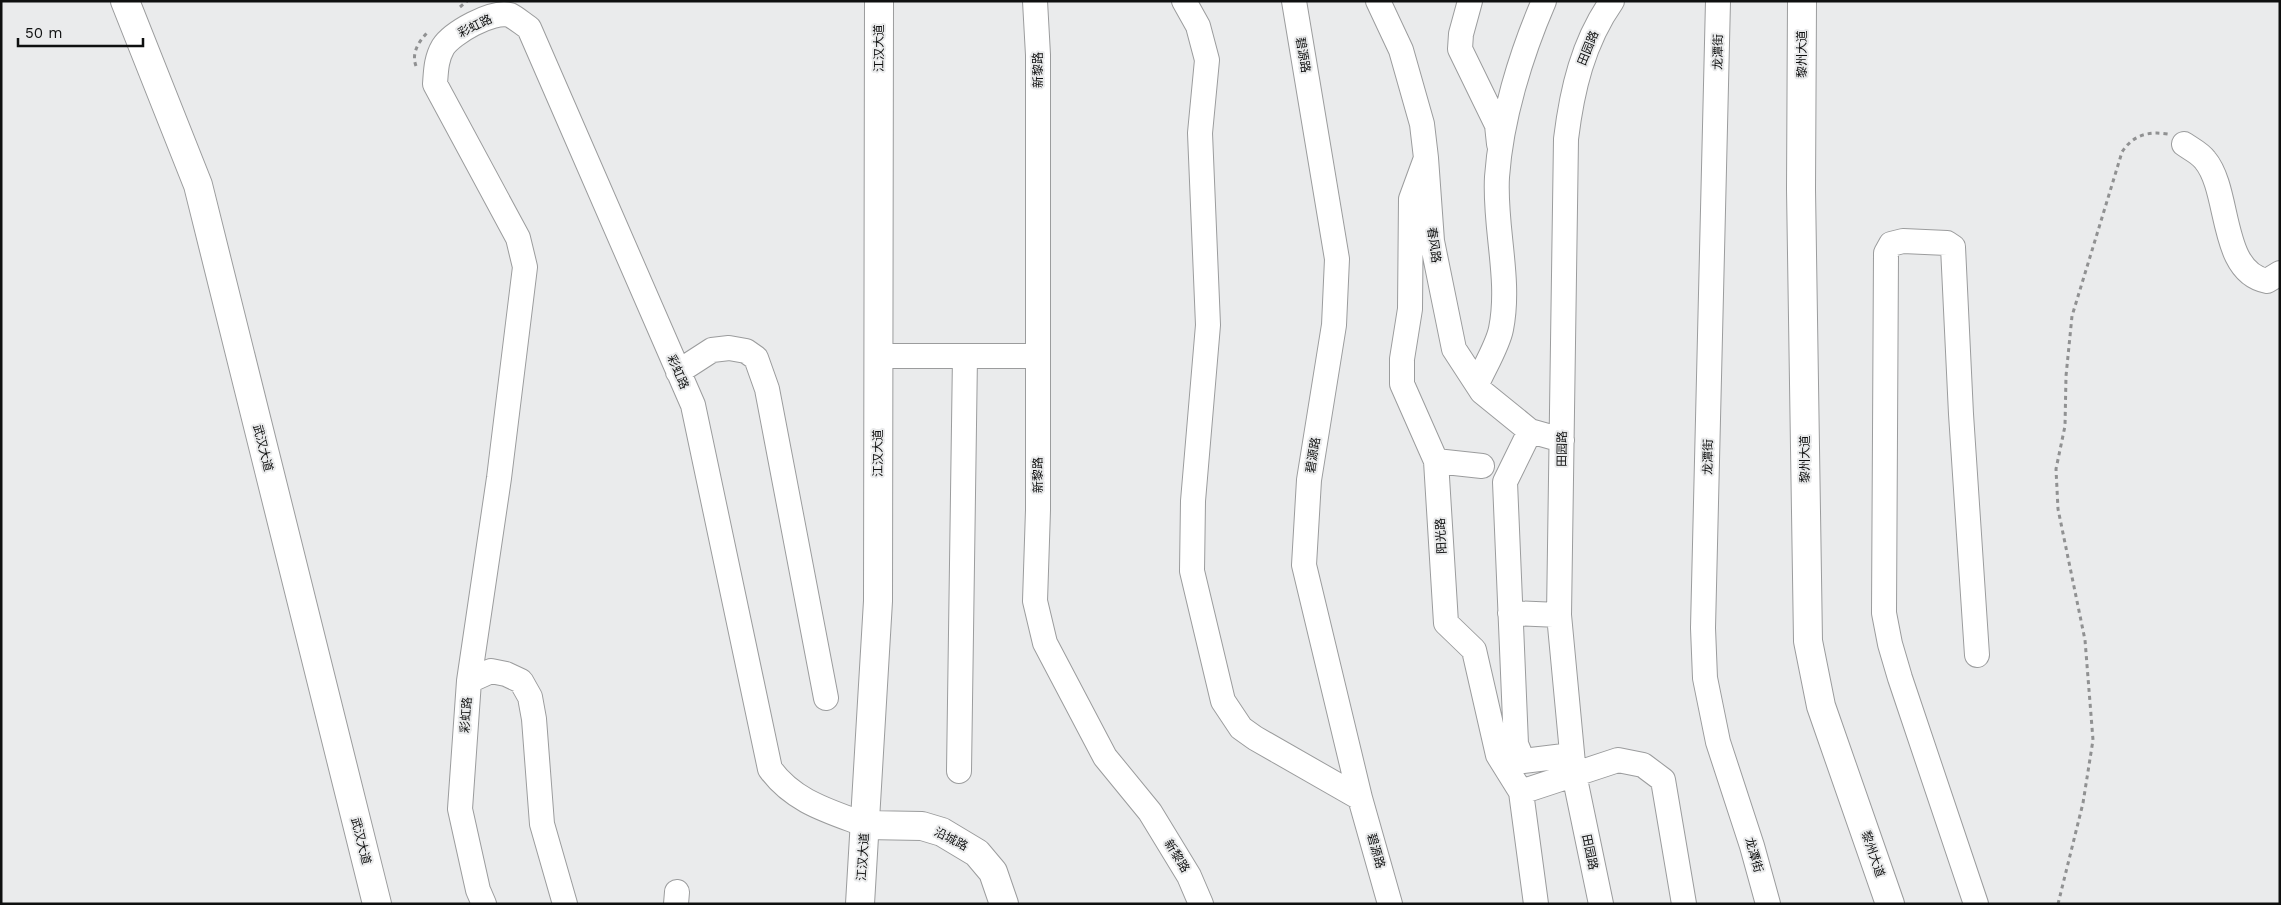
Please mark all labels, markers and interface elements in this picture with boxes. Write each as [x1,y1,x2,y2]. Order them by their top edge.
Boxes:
street label: 彩虹路 [456,12,494,40]
scale bar [18,15,142,47]
text: 50 m [25,24,62,42]
street label: 江汉大道 [872,24,886,72]
street label: 田园路 [1575,29,1601,67]
street label: 黎州大道 [1795,30,1809,78]
street label: 龙潭街 [1711,34,1725,70]
street label: 碧源路 [1293,36,1313,74]
street label: 新黎路 [1031,52,1045,88]
street label: 春风路 [1425,226,1443,264]
street label: 彩虹路 [665,353,691,391]
street label: 武汉大道 [250,423,276,473]
street label: 江汉大道 [871,429,885,477]
street label: 田园路 [1555,431,1569,467]
street label: 黎州大道 [1798,435,1812,483]
street label: 碧源路 [1303,436,1323,474]
street label: 龙潭街 [1701,439,1715,475]
street label: 新黎路 [1031,457,1045,493]
street label: 阳光路 [1433,518,1449,554]
street label: 彩虹路 [458,697,474,733]
street label: 武汉大道 [348,816,374,866]
street label: 沿城路 [932,825,970,853]
street label: 黎州大道 [1859,829,1887,879]
street label: 碧源路 [1364,832,1388,870]
street label: 江汉大道 [854,833,872,881]
street label: 田园路 [1579,833,1601,871]
street label: 龙潭街 [1742,836,1766,874]
street label: 新黎路 [1162,837,1192,875]

